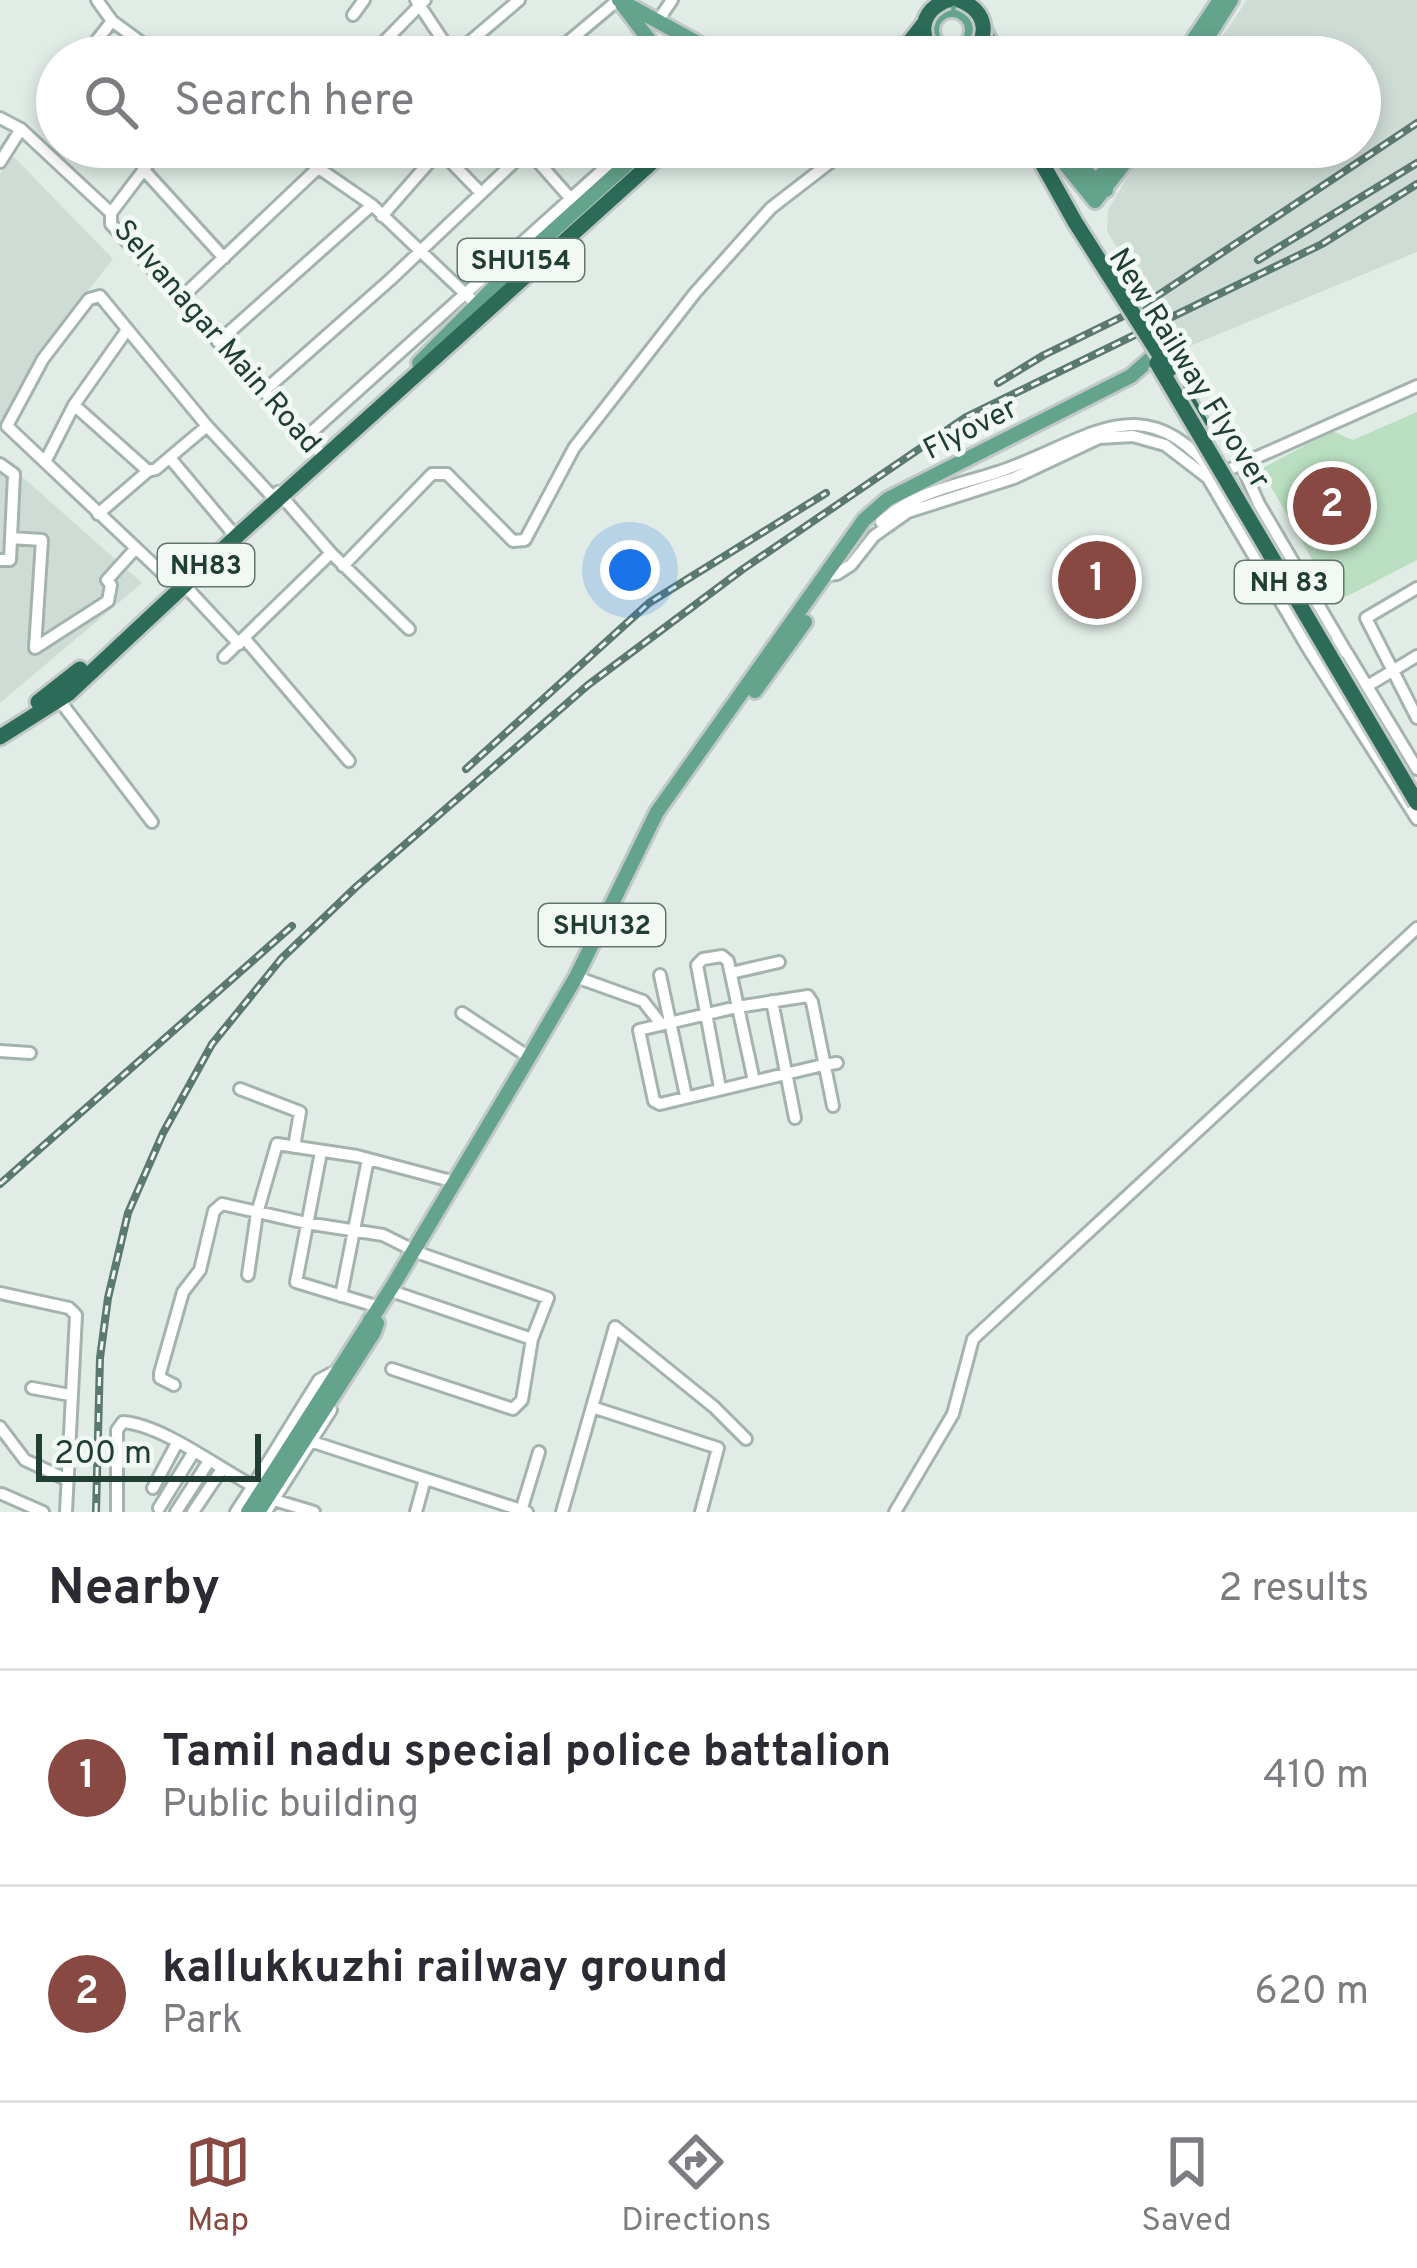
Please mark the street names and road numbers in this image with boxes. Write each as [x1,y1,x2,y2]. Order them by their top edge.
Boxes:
street label: Selvanagar Main Road [105,213,328,462]
road number: SHU154 [458,239,584,281]
street label: New Railway Flyover [1099,242,1277,497]
street label: Flyover [918,391,1025,469]
road number: NH83 [158,544,254,586]
road number: NH 83 [1235,561,1343,603]
road number: SHU132 [539,904,665,946]

